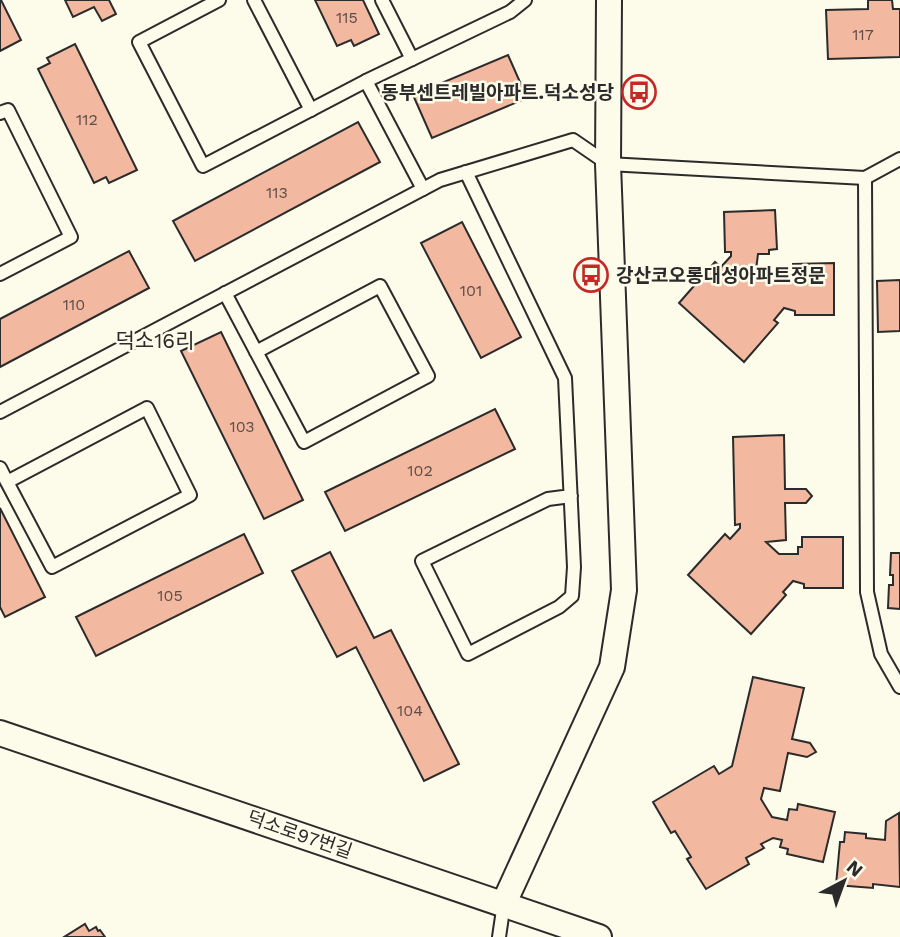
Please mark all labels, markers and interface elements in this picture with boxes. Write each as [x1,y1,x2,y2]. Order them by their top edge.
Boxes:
house number: 115 [336,8,358,27]
house number: 117 [852,25,874,44]
bus stop icon: 동부센트레빌아파트.덕소성당 [620,73,658,111]
place label: 동부센트레빌아파트.덕소성당 [381,81,615,104]
house number: 112 [76,110,98,129]
house number: 113 [266,183,288,202]
bus stop icon: 강산코오롱대성아파트정문 [572,256,610,294]
place label: 강산코오롱대성아파트정문 [616,264,826,287]
house number: 101 [460,281,482,300]
house number: 110 [63,295,85,314]
district label: 덕소16리 [116,328,194,353]
house number: 103 [229,417,255,436]
house number: 102 [407,461,433,480]
house number: 105 [157,586,183,605]
house number: 104 [397,701,423,720]
street label: 덕소로97번길 [244,806,355,863]
north arrow [809,846,879,916]
text: N [842,855,868,882]

